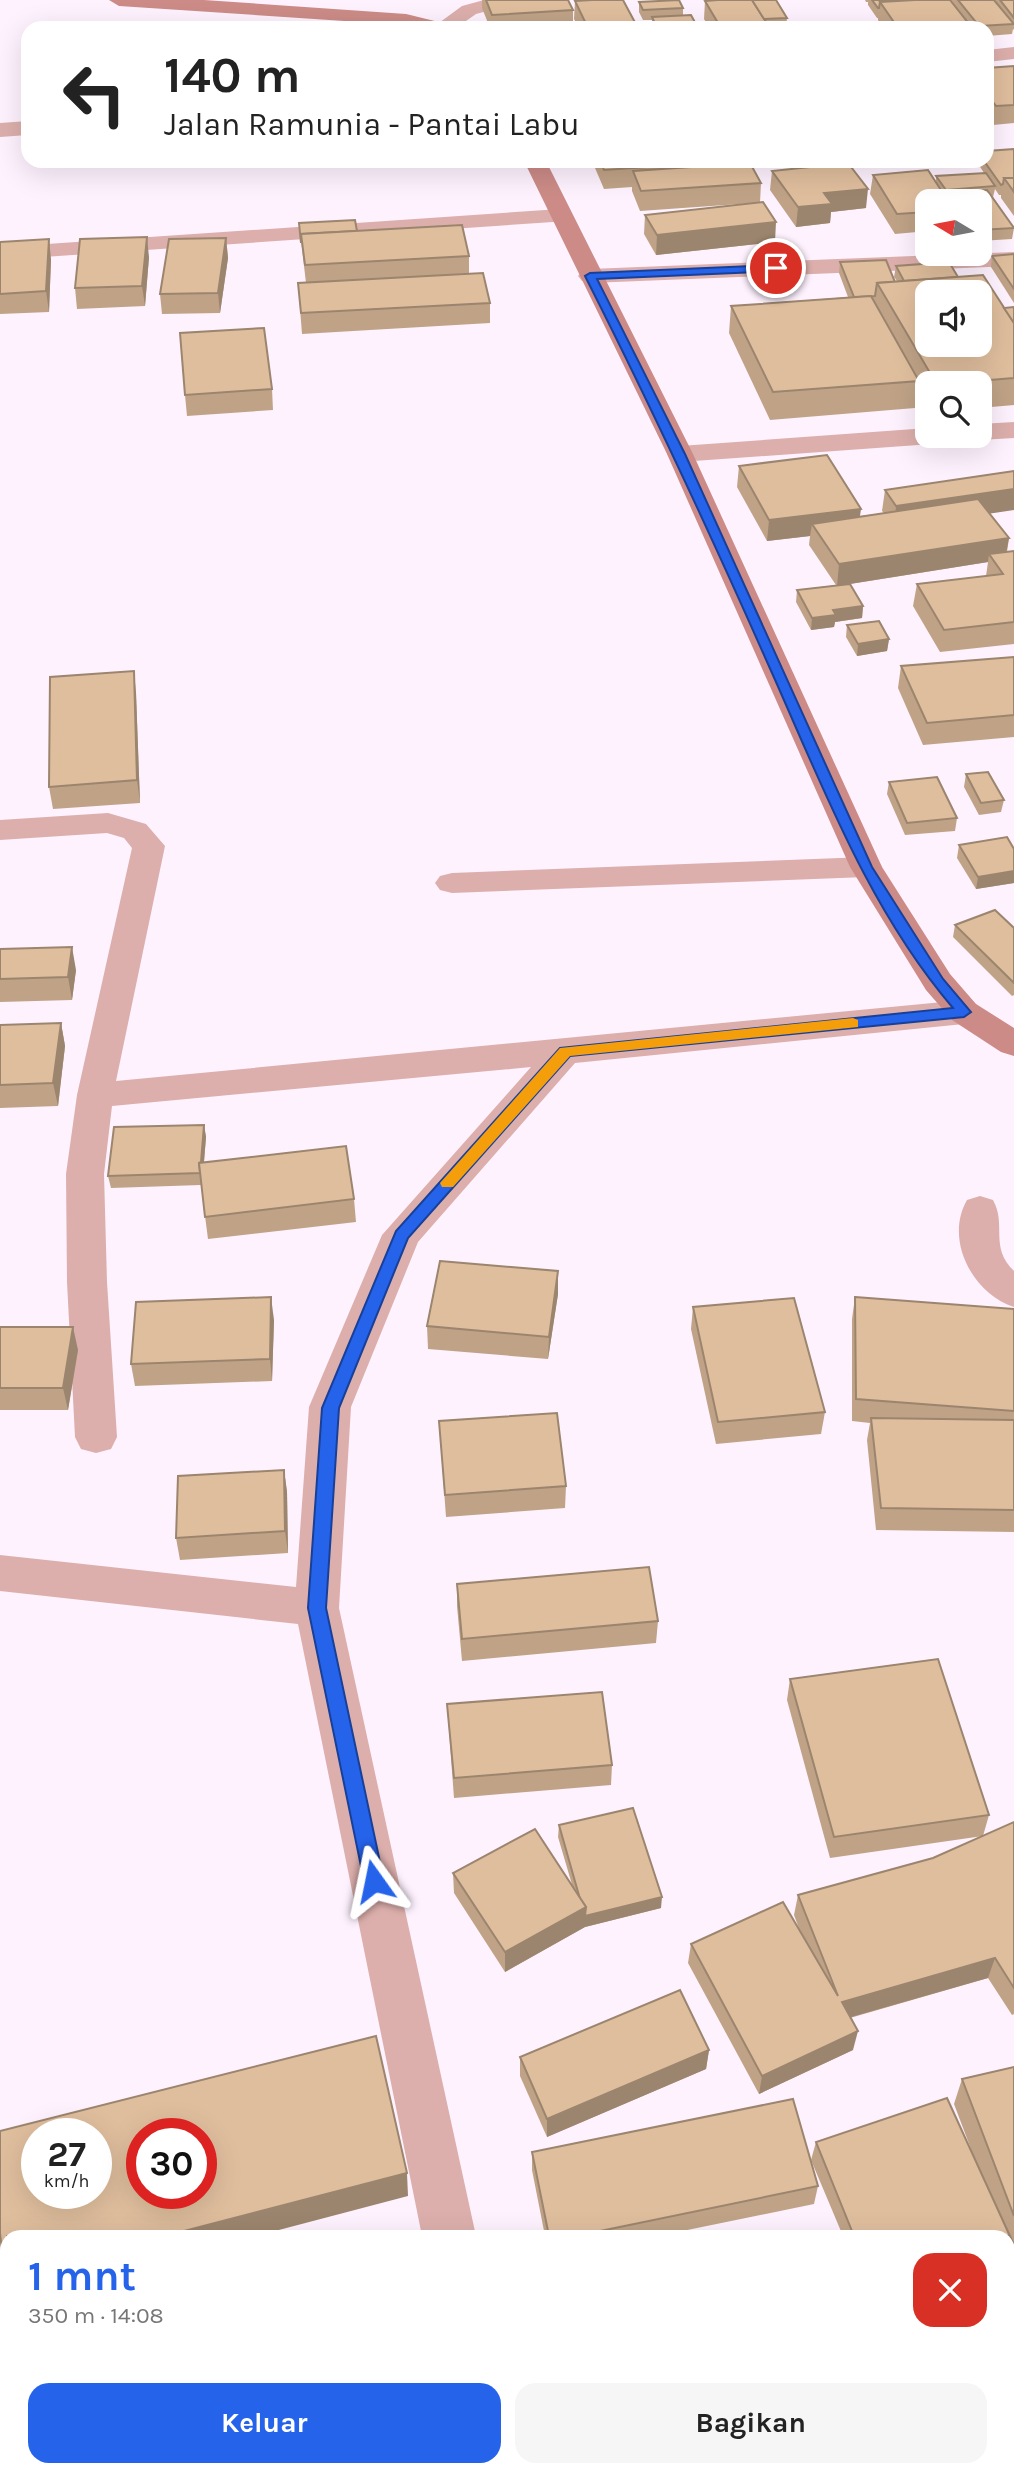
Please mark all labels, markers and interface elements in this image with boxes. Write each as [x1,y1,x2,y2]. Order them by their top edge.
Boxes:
text: 140 m [164,47,301,104]
icon: left [49,49,140,140]
text: Jalan Ramunia - Pantai Labu [164,106,580,143]
north arrow [915,189,992,266]
map controls [915,189,992,448]
pin [746,238,806,298]
icon: arrive [757,249,795,287]
button: sound [915,280,992,357]
button: search [915,371,992,448]
position arrow [337,1844,411,1918]
speed limit sign: 30 [126,2118,217,2209]
text: 27 [47,2134,86,2175]
text: km/h [44,2170,89,2192]
text: 1 mnt [28,2251,136,2301]
button: close [913,2253,987,2327]
text: 350 m · 14:08 [28,2302,164,2329]
button: Keluar [28,2383,501,2463]
button: Bagikan [515,2383,987,2463]

